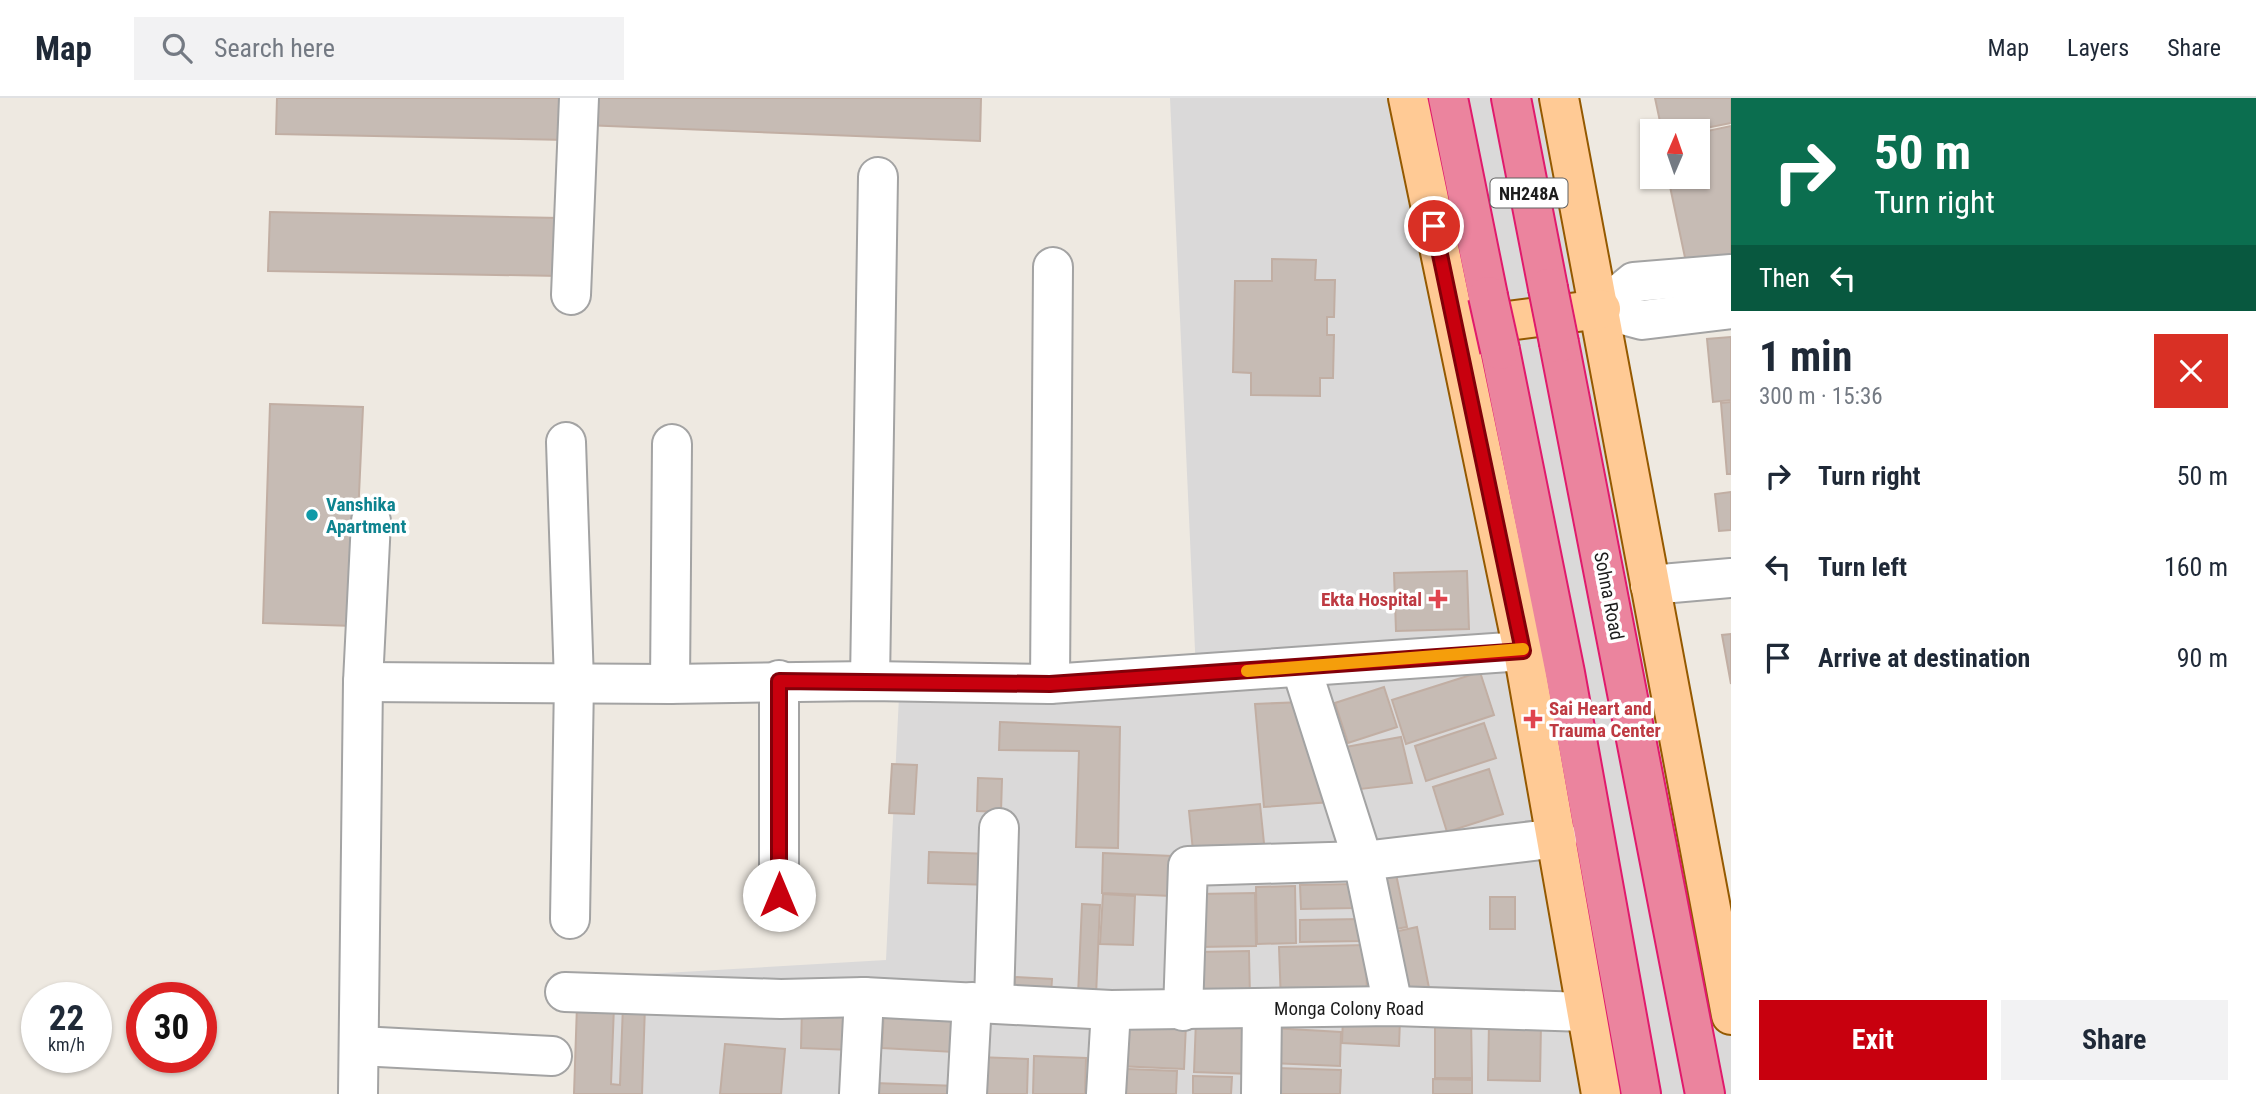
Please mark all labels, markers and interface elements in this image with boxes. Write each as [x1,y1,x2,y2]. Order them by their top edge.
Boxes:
search box [134,17,624,80]
text: Map [35,29,92,68]
icon: search [158,29,196,67]
text: Search here [214,33,335,63]
text: Map [1988,34,2029,62]
text: Layers [2067,34,2129,62]
text: Share [2167,34,2221,62]
north arrow [1640,119,1710,189]
map controls [1640,119,1710,189]
text: 50 m [1874,124,1971,181]
icon: right [1759,126,1850,217]
road number: NH248A [1490,178,1568,208]
text: Turn right [1874,183,1995,221]
pin [1404,196,1464,256]
icon: arrive [1415,207,1453,245]
icon: left [1824,259,1862,297]
text: Then [1759,263,1810,293]
text: 1 min [1759,332,1852,381]
button: close [2154,334,2228,408]
text: 300 m · 15:36 [1759,383,1883,410]
icon: right [1759,457,1797,495]
text: Turn right [1818,461,1920,491]
text: 50 m [2177,461,2228,491]
place label: Vanshika Apartment [326,493,406,538]
marker: Vanshika Apartment [304,507,320,523]
icon: left [1759,548,1797,586]
street label: Sohna Road [1589,550,1629,642]
text: Turn left [1818,552,1907,582]
text: 160 m [2164,552,2228,582]
place label: Ekta Hospital [1321,588,1422,611]
marker: Ekta Hospital [1428,589,1448,609]
icon: arrive [1759,639,1797,677]
text: Arrive at destination [1818,643,2030,673]
text: 90 m [2177,643,2228,673]
place label: Sai Heart and Trauma Center [1549,697,1661,742]
marker: Sai Heart and Trauma Center [1523,709,1543,729]
position arrow [742,858,816,932]
speed limit sign: 30 [126,982,217,1073]
street label: Monga Colony Road [1274,997,1424,1020]
text: 22 [49,998,84,1039]
button: Exit [1759,1000,1987,1080]
button: Share [2001,1000,2228,1080]
text: km/h [48,1034,85,1055]

